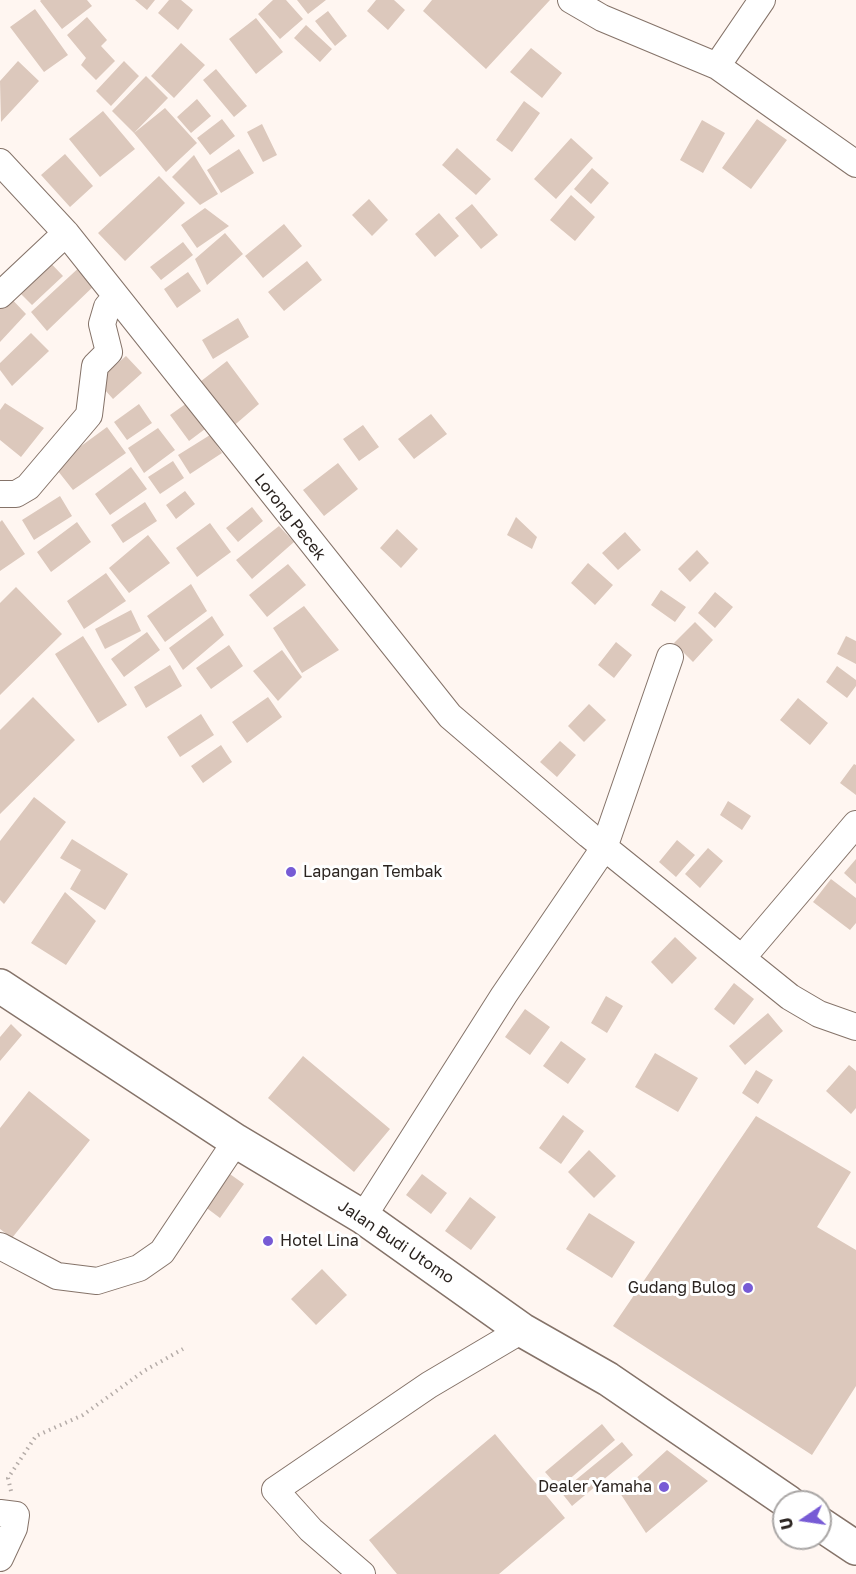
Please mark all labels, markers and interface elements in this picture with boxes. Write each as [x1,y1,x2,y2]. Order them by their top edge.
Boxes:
street label: Lorong Pecek [250,470,330,564]
place label: Lapangan Tembak [303,862,443,882]
marker: Lapangan Tembak [284,865,298,879]
street label: Jalan Budi Utomo [334,1196,458,1288]
place label: Hotel Lina [280,1231,359,1251]
marker: Hotel Lina [261,1234,275,1248]
place label: Gudang Bulog [628,1278,736,1298]
marker: Gudang Bulog [741,1281,755,1295]
place label: Dealer Yamaha [538,1477,652,1497]
marker: Dealer Yamaha [657,1480,671,1494]
north arrow [772,1490,832,1550]
text: U [775,1516,797,1532]

